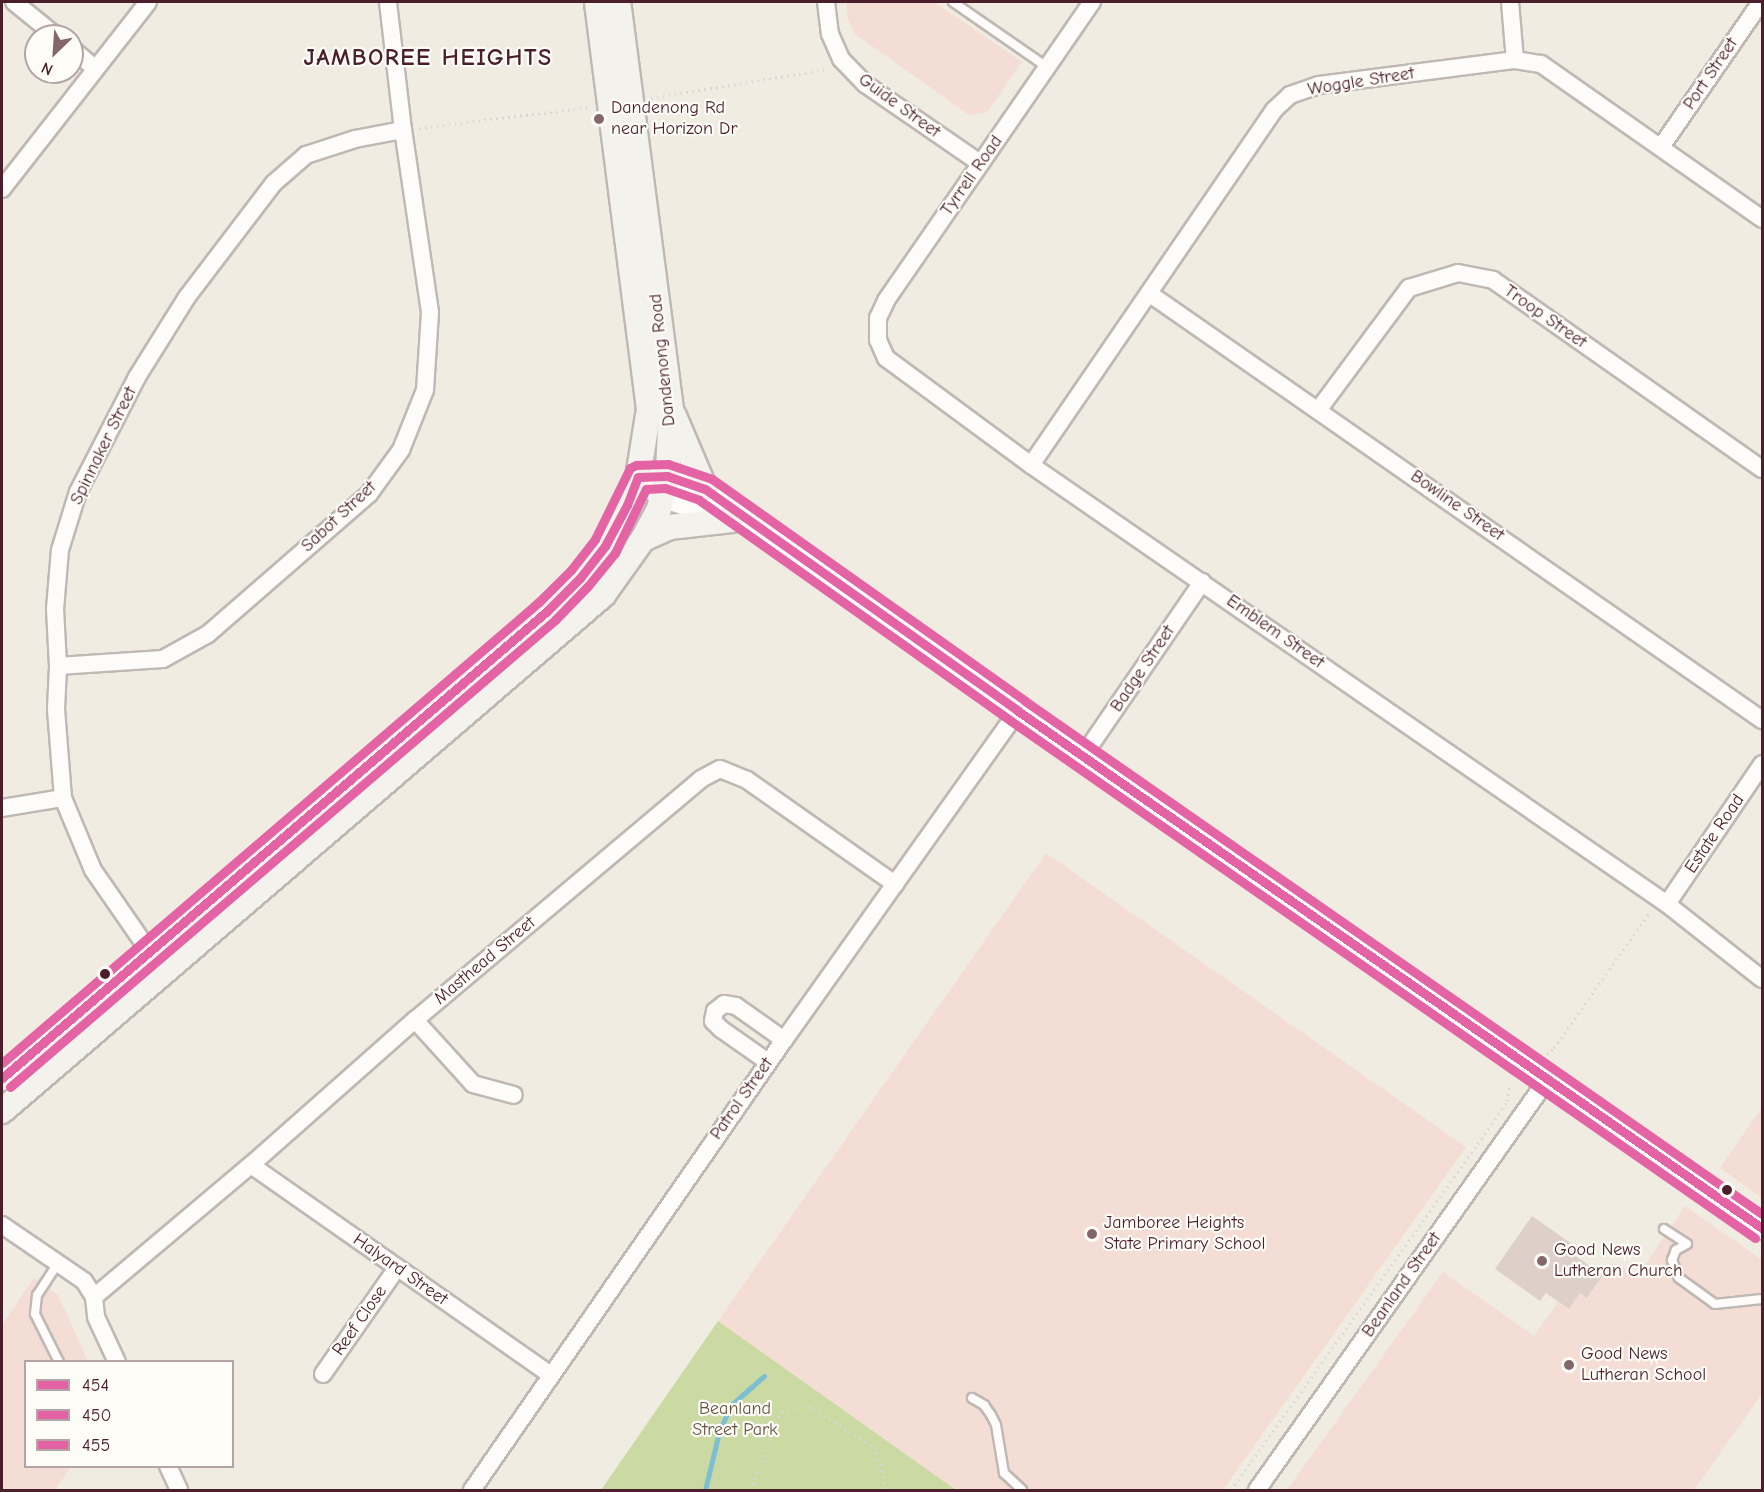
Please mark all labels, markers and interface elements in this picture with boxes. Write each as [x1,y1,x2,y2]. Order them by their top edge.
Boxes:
north arrow [24,24,84,84]
street label: Port Street [1679,34,1743,114]
district label: JAMBOREE HEIGHTS [303,44,553,72]
text: N [39,58,56,79]
street label: Woggle Street [1306,63,1416,101]
street label: Guide Street [854,69,944,143]
place label: Dandenong Rd near Horizon Dr [611,98,738,140]
marker: Dandenong Rd near Horizon Dr [592,112,606,126]
street label: Tyrrell Road [936,132,1008,220]
street label: Troop Street [1500,281,1590,353]
street label: Dandenong Road [645,293,681,427]
street label: Spinnaker Street [66,384,142,508]
street label: Bowline Street [1406,466,1508,546]
street label: Sabot Street [297,477,381,557]
street label: Emblem Street [1222,590,1328,674]
street label: Badge Street [1106,622,1180,716]
street label: Estate Road [1681,790,1749,878]
street label: Masthead Street [430,912,540,1010]
unlabelled marker [99,968,111,980]
street label: Patrol Street [706,1054,778,1144]
unlabelled marker [1721,1184,1733,1196]
place label: Jamboree Heights State Primary School [1104,1213,1265,1256]
marker: Jamboree Heights State Primary School [1085,1227,1099,1241]
street label: Beanland Street [1358,1228,1446,1342]
street label: Halyard Street [349,1229,451,1311]
place label: Good News Lutheran Church [1554,1240,1683,1282]
marker: Good News Lutheran Church [1535,1254,1549,1268]
street label: Reef Close [328,1282,392,1360]
place label: Good News Lutheran School [1581,1344,1706,1386]
marker: Good News Lutheran School [1562,1358,1576,1372]
legend [24,1360,234,1468]
text: 454 [82,1375,109,1396]
park label: Beanland Street Park [692,1399,778,1442]
text: 450 [82,1405,111,1426]
text: 455 [82,1435,110,1456]

